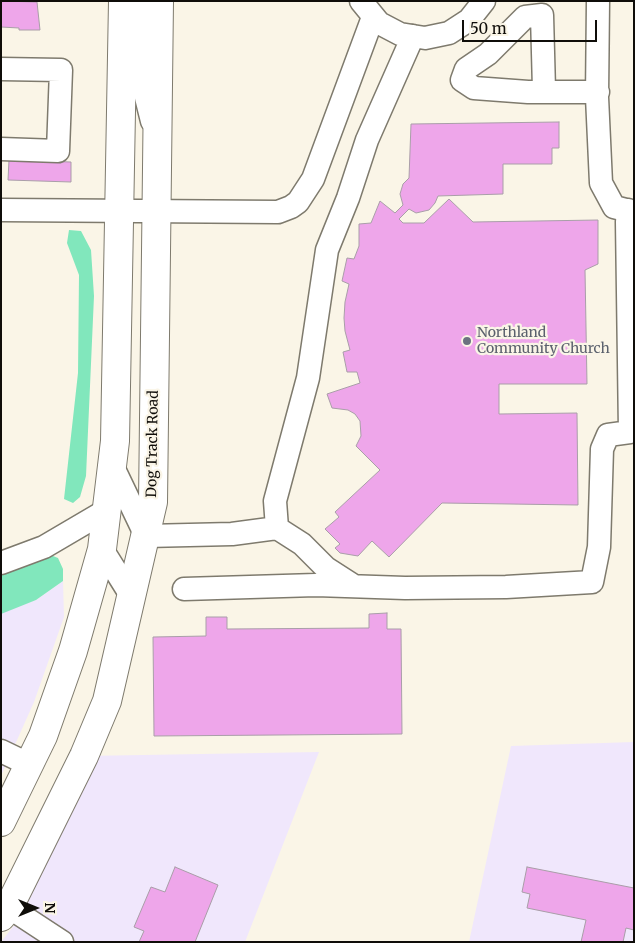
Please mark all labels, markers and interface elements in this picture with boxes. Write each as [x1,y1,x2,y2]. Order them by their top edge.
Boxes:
scale bar [465,10,600,42]
text: 50 m [470,19,507,38]
place label: Northland Community Church [477,325,610,358]
marker: Northland Community Church [461,335,473,347]
street label: Dog Track Road [144,390,162,498]
north arrow [10,883,60,933]
text: N [41,902,59,914]

